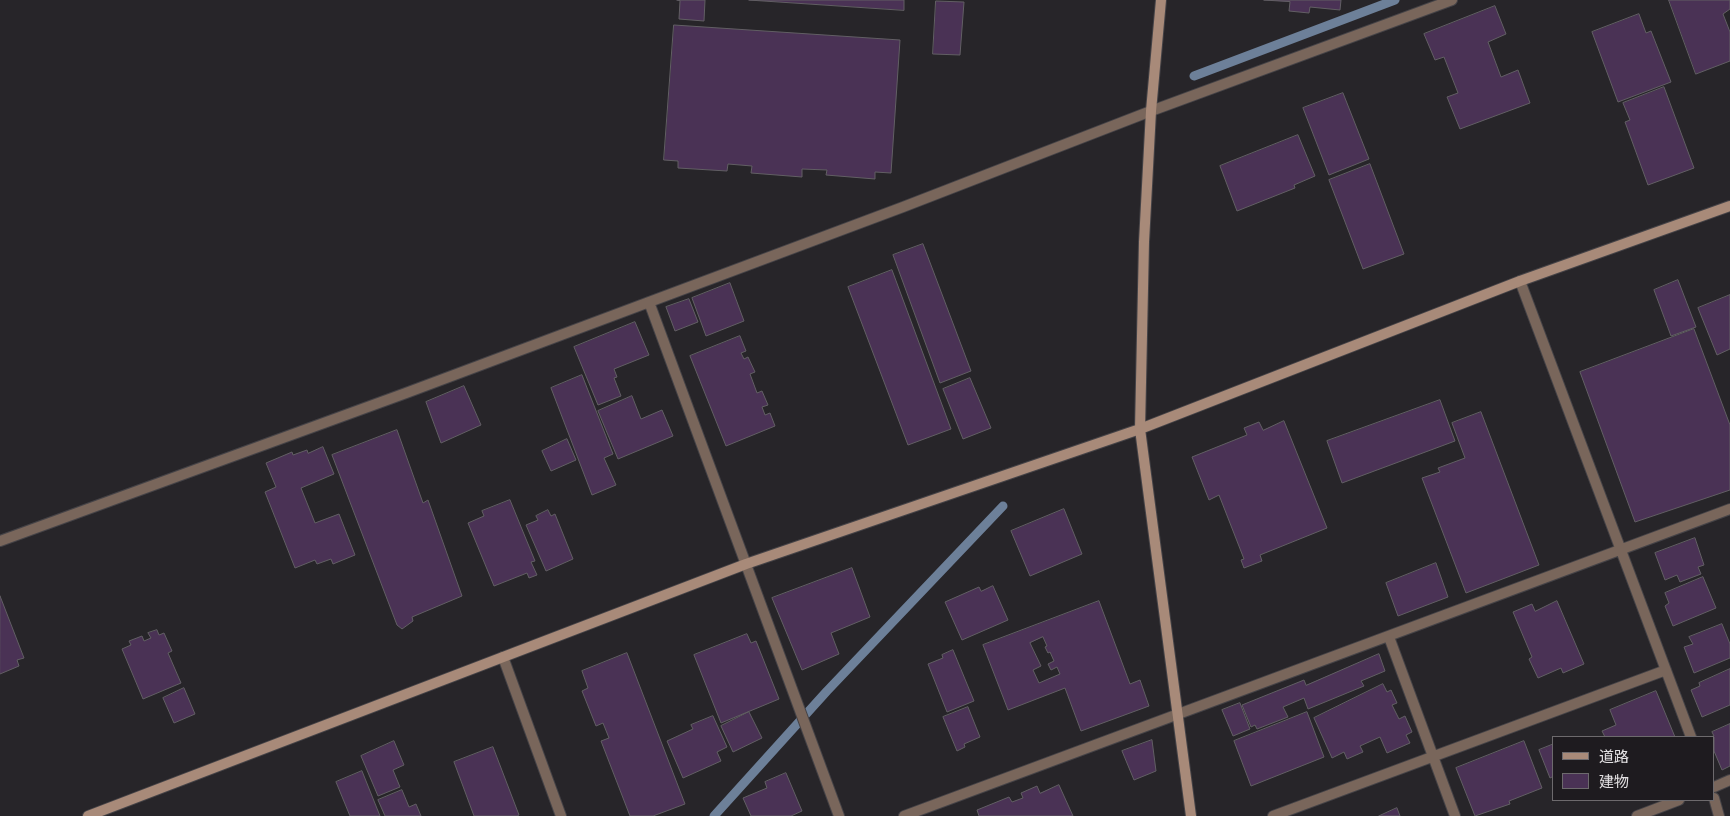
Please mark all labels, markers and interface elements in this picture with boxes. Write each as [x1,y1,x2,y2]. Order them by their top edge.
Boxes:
legend [1552,736,1715,801]
text: 道路 [1599,748,1629,766]
text: 建物 [1599,773,1629,791]

